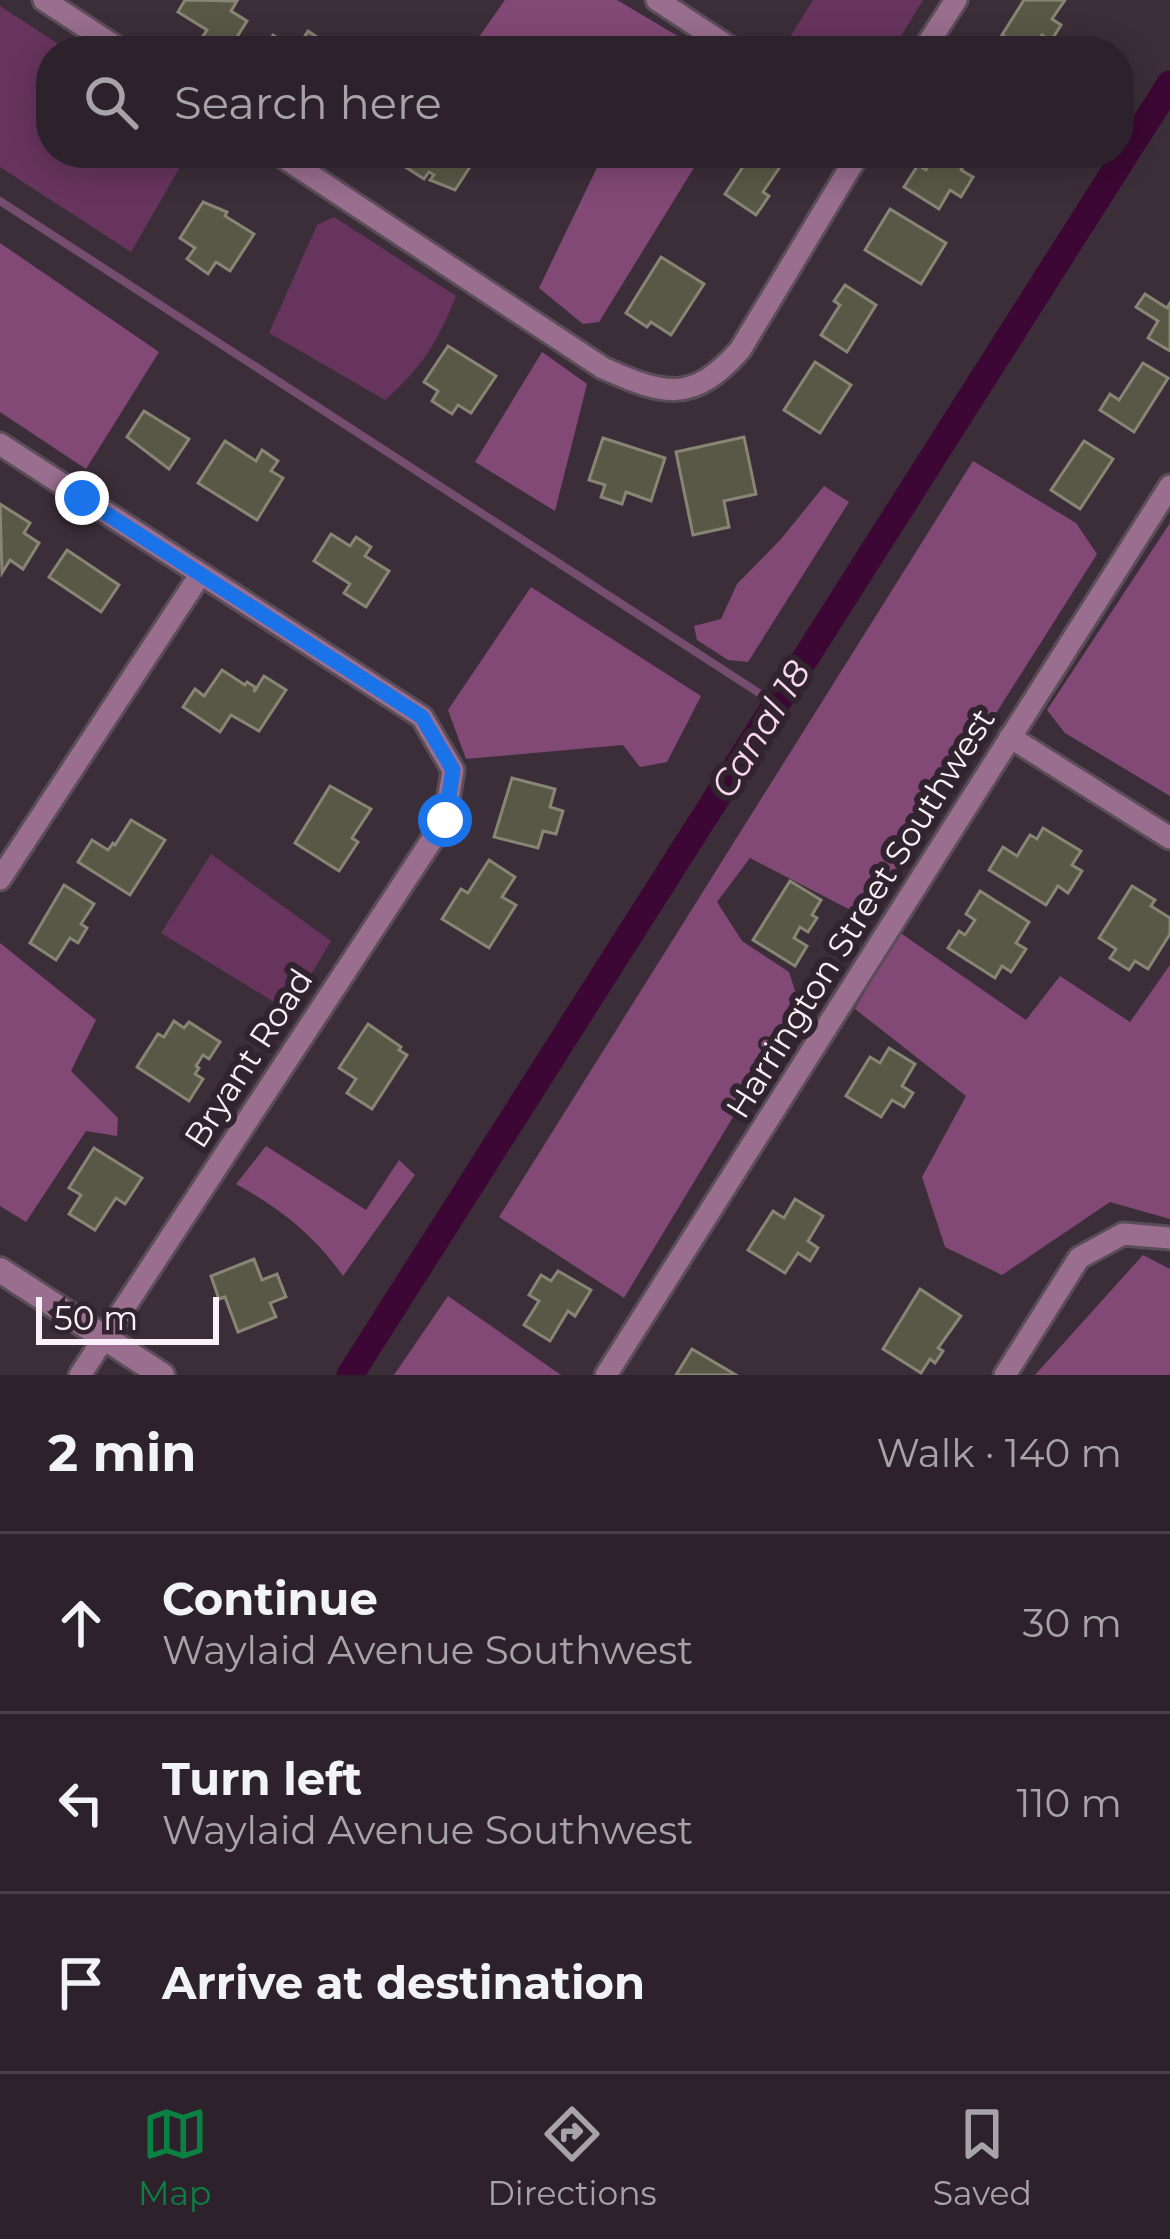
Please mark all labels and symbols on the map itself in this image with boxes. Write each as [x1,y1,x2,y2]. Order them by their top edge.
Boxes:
route end [55,471,109,525]
water label: Canal 18 [701,652,819,806]
street label: Harrington Street Southwest [717,701,1003,1125]
route start [418,793,472,847]
street label: Bryant Road [175,961,321,1155]
scale bar [36,1291,219,1344]

